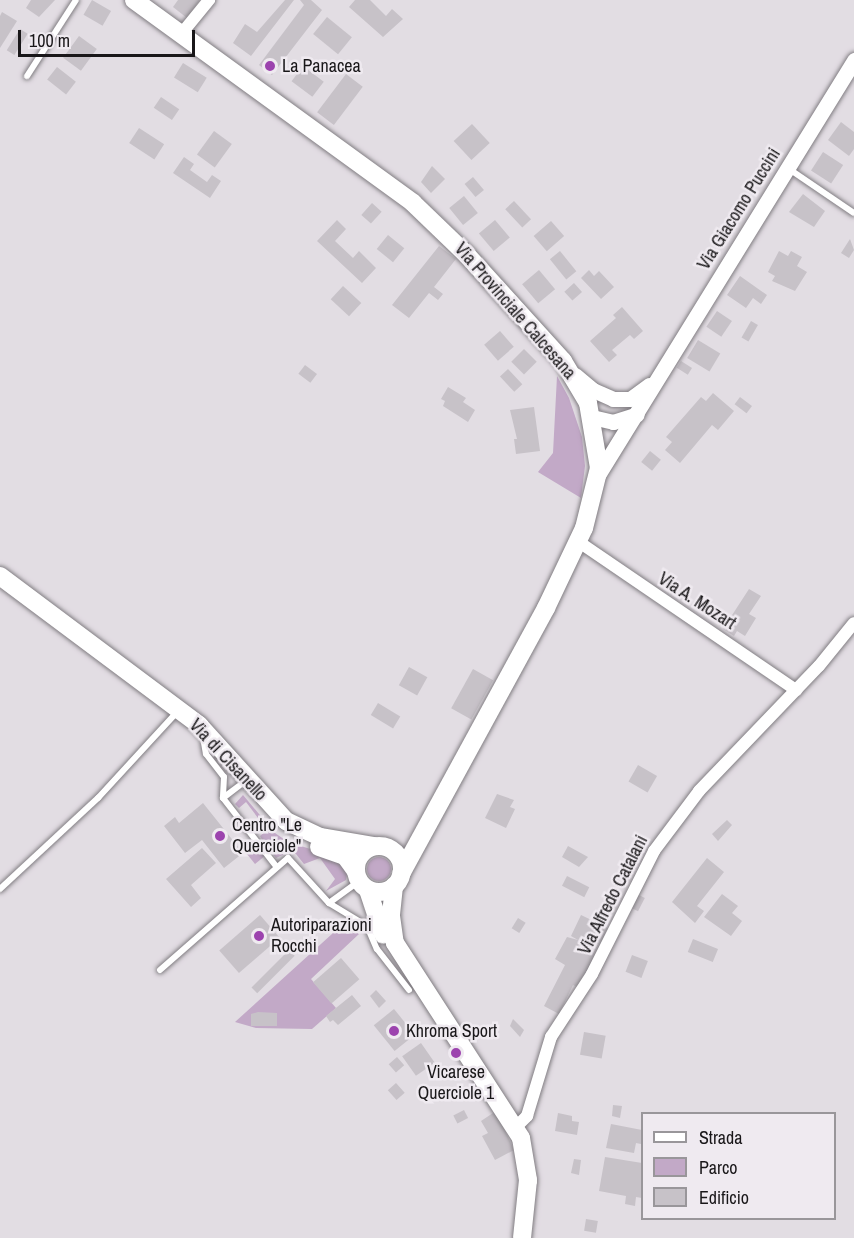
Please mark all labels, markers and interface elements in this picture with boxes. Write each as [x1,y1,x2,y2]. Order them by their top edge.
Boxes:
scale bar [21,18,198,56]
text: 100 m [29,28,70,53]
place label: La Panacea [282,55,361,77]
marker: La Panacea [263,59,277,73]
street label: Via Giacomo Puccini [693,144,785,274]
street label: Via Provinciale Calcesana [450,238,580,384]
street label: Via A. Mozart [654,568,740,634]
street label: Via di Cisanello [185,715,271,805]
place label: Centro "Le Querciole" [232,815,302,858]
marker: Centro "Le Querciole" [213,829,227,843]
street label: Via Alfredo Catalani [573,831,653,959]
place label: Autoriparazioni Rocchi [271,915,372,958]
marker: Autoriparazioni Rocchi [252,929,266,943]
place label: Khroma Sport [406,1020,497,1042]
marker: Khroma Sport [387,1024,401,1038]
marker: Vicarese Querciole 1 [449,1046,463,1060]
place label: Vicarese Querciole 1 [418,1062,494,1104]
legend [641,1112,836,1220]
text: Strada [699,1125,743,1150]
text: Parco [699,1155,738,1180]
text: Edificio [699,1185,749,1210]

